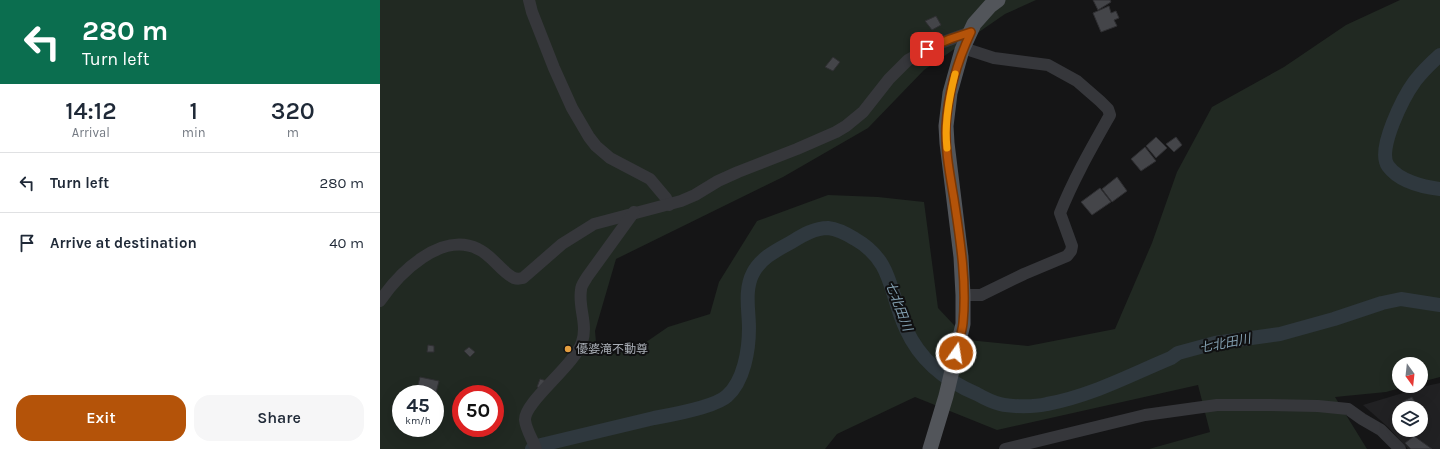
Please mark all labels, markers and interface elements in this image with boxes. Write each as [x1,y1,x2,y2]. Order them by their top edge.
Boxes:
text: 280 m [82,14,168,47]
icon: left [16,16,68,68]
pin [910,32,944,66]
icon: arrive [916,38,938,60]
text: Turn left [82,48,150,70]
text: 14:12 [65,97,117,125]
text: 1 [189,97,198,125]
text: 320 [271,97,315,125]
text: Arrival [72,125,110,140]
text: min [182,125,206,140]
text: m [287,125,299,140]
icon: left [16,172,38,194]
text: Turn left [50,174,109,192]
text: 280 m [320,174,364,192]
icon: arrive [16,232,38,254]
text: Arrive at destination [50,234,197,252]
text: 40 m [329,234,364,252]
water label: 七北田川 [883,279,916,335]
water label: 七北田川 [1198,330,1254,355]
position arrow [935,332,977,374]
place label: 優婆滝不動尊 [576,342,648,356]
marker: 優婆滝不動尊 [563,344,573,354]
north arrow [1392,357,1428,393]
map controls [1392,357,1428,437]
speed limit sign: 50 [452,385,504,437]
text: 45 [406,394,430,417]
button: Exit [16,395,186,441]
button: Share [194,395,364,441]
button: layers [1392,401,1428,437]
text: km/h [405,415,431,427]

